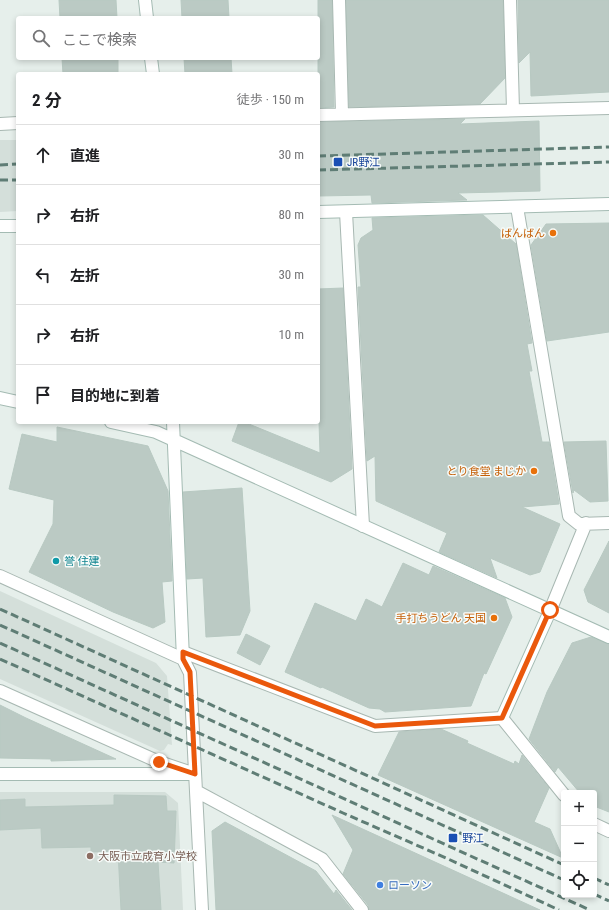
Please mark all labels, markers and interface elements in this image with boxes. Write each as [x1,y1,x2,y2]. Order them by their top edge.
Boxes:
search box [16,16,320,60]
icon: search [30,27,52,49]
text: ここで検索 [62,31,137,49]
text: 2 分 [32,90,62,110]
text: 徒歩 · 150 m [237,92,304,107]
icon: ahead [32,144,54,166]
text: 直進 [70,147,100,165]
text: 30 m [278,147,304,162]
marker: JR野江 [332,156,344,168]
place label: JR野江 [347,156,380,169]
icon: right [32,204,54,226]
text: 右折 [70,207,100,225]
text: 80 m [278,207,304,222]
place label: ばんばん [501,227,545,240]
marker: ばんばん [548,228,558,238]
icon: left [32,264,54,286]
text: 左折 [70,267,100,285]
text: 30 m [278,267,304,282]
icon: right [32,324,54,346]
text: 右折 [70,327,100,345]
text: 10 m [278,327,304,342]
icon: arrive [32,384,54,406]
text: 目的地に到着 [70,387,160,405]
place label: とり食堂 まじか [446,465,526,478]
marker: とり食堂 まじか [529,466,539,476]
place label: 誉 住建 [64,555,100,568]
marker: 誉 住建 [51,556,61,566]
route start [541,601,559,619]
place label: 手打ちうどん 天国 [395,612,486,625]
marker: 手打ちうどん 天国 [489,613,499,623]
route end [150,753,168,771]
map controls [561,790,597,898]
button: + [561,790,597,826]
button: − [561,826,597,862]
marker: 野江 [447,832,459,844]
place label: 野江 [462,832,484,845]
place label: 大阪市立成育小学校 [98,850,197,863]
marker: 大阪市立成育小学校 [85,851,95,861]
button: locate [561,862,597,898]
place label: ローソン [388,879,432,892]
marker: ローソン [375,880,385,890]

